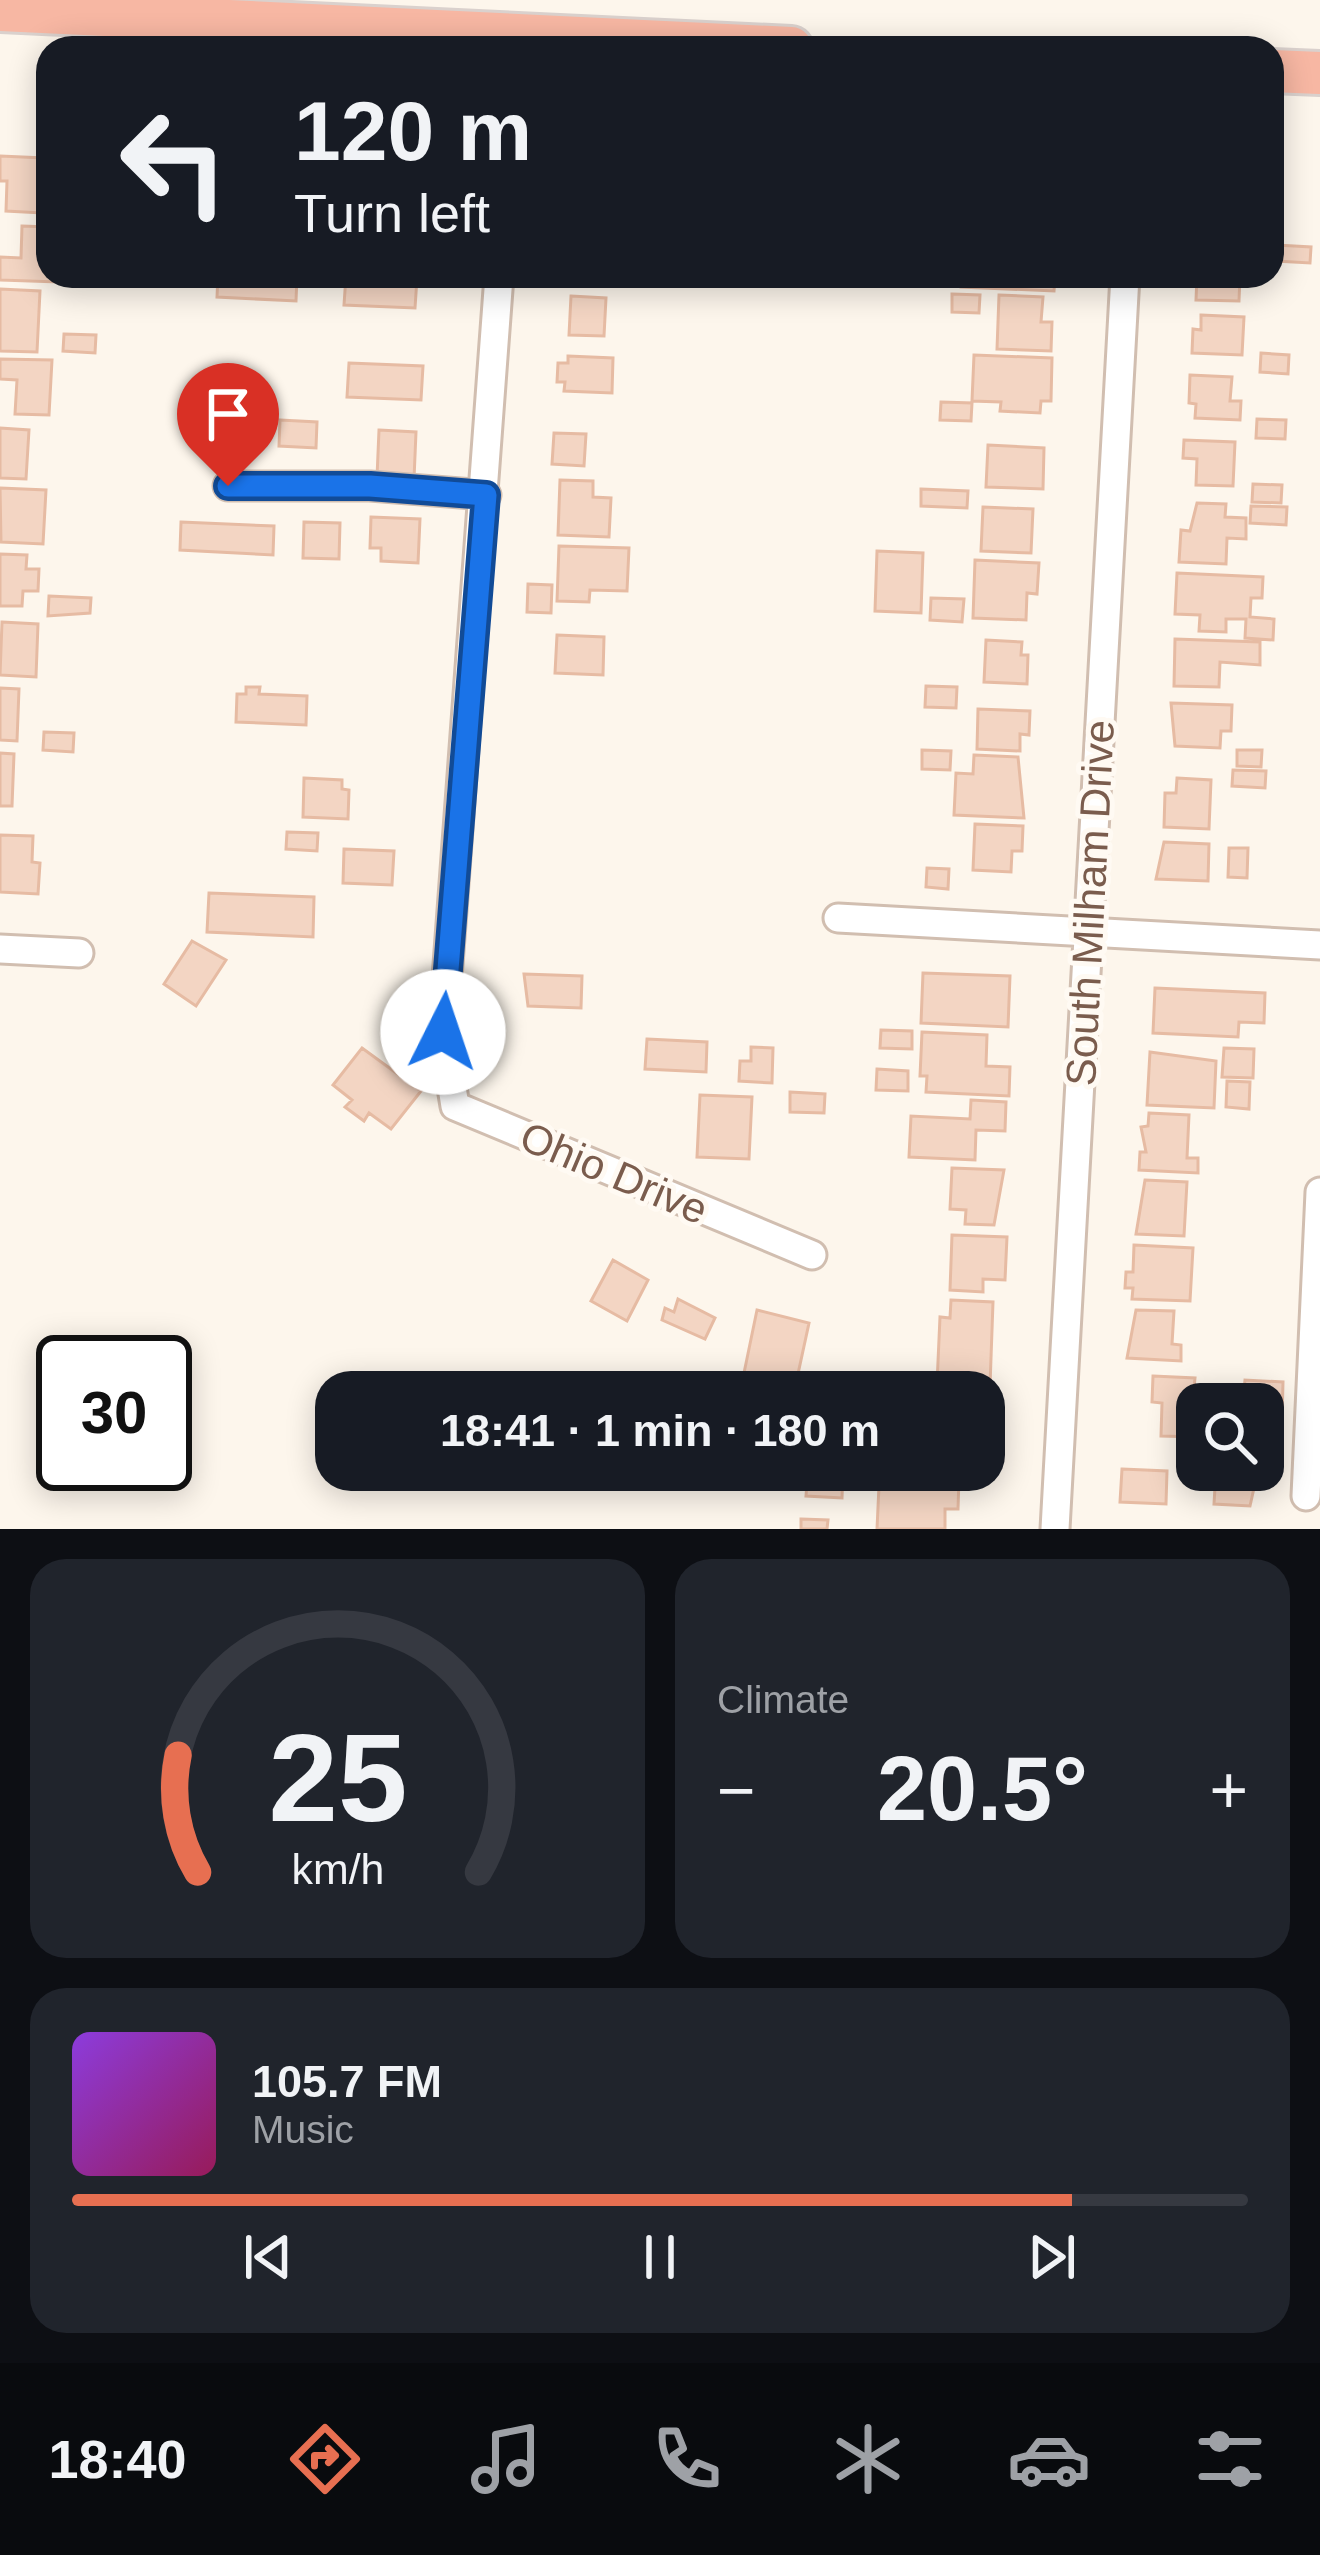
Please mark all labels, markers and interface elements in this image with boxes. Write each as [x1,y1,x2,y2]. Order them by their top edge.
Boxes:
icon: left [96,84,252,240]
text: 120 m [294,84,532,178]
text: Turn left [294,183,490,243]
pin [177,363,279,486]
icon: arrive [195,381,261,447]
street label: South Milham Drive [1057,719,1123,1087]
position arrow [380,969,506,1095]
street label: Ohio Drive [514,1113,714,1233]
speed limit sign: 30 [36,1335,192,1491]
map controls [1176,1383,1284,1491]
button: search [1176,1383,1284,1491]
text: 18:41 · 1 min · 180 m [440,1405,880,1456]
text: Climate [717,1678,849,1721]
text: 25 [268,1708,407,1847]
text: 20.5° [877,1739,1088,1839]
text: − [717,1753,756,1827]
text: + [1209,1753,1248,1827]
text: km/h [291,1844,384,1892]
text: 105.7 FM [252,2056,442,2107]
text: Music [252,2108,354,2151]
icon: previous [235,2224,301,2290]
icon: pause [627,2224,693,2290]
icon: next [1019,2224,1085,2290]
icon: directions [283,2417,367,2501]
icon: music [464,2417,548,2501]
icon: phone [645,2417,729,2501]
icon: climate [826,2417,910,2501]
icon: car [1007,2417,1091,2501]
icon: filters [1188,2417,1272,2501]
text: 18:40 [48,2429,187,2489]

